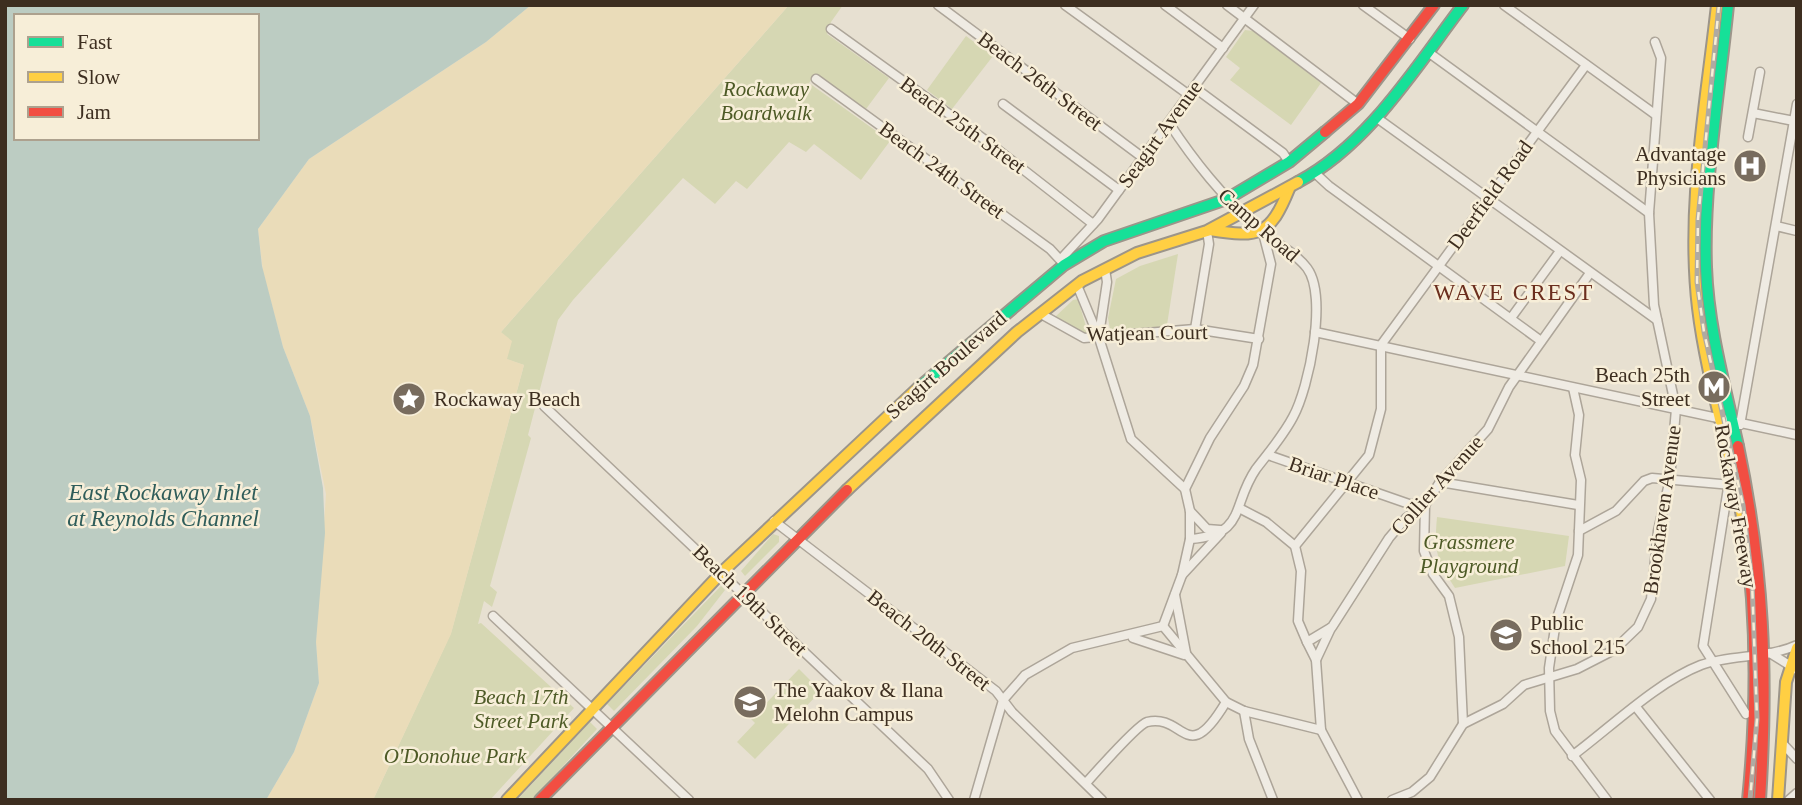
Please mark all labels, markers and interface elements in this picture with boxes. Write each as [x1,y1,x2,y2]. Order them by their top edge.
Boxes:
legend [14,14,259,140]
street label: Beach 26th Street [973,26,1107,136]
text: Fast [77,30,112,54]
text: Slow [77,65,121,89]
street label: Beach 25th Street [896,71,1031,179]
street label: Seagirt Avenue [1113,75,1207,193]
park label: Rockaway Boardwalk [720,77,812,125]
text: Jam [77,100,111,124]
street label: Beach 24th Street [875,116,1010,224]
street label: Deerfield Road [1442,135,1538,254]
place label: Advantage Physicians [1635,142,1726,190]
hospital icon: Advantage Physicians [1731,147,1769,185]
street label: Camp Road [1213,183,1305,267]
district label: WAVE CREST [1434,280,1594,305]
street label: Seagirt Boulevard [881,306,1012,424]
street label: Watjean Court [1086,320,1208,346]
place label: Beach 25th Street [1595,363,1690,411]
metro station icon: Beach 25th Street [1695,368,1733,406]
place icon: Rockaway Beach [390,380,428,418]
place label: Rockaway Beach [434,387,581,411]
street label: Rockaway Freeway [1710,422,1762,590]
street label: Brookhaven Avenue [1638,424,1686,596]
street label: Collier Avenue [1386,430,1488,540]
street label: Briar Place [1286,451,1382,505]
water label: East Rockaway Inlet at Reynolds Channel [67,480,259,531]
park label: Grassmere Playground [1419,530,1519,578]
street label: Beach 19th Street [688,540,812,661]
street label: Beach 20th Street [863,585,995,696]
place label: Public School 215 [1530,611,1625,659]
school or university icon: Public School 215 [1487,616,1525,654]
place label: The Yaakov & Ilana Melohn Campus [774,678,944,726]
school or university icon: The Yaakov & Ilana Melohn Campus [731,683,769,721]
park label: Beach 17th Street Park [473,685,569,733]
park label: O'Donohue Park [384,744,527,768]

